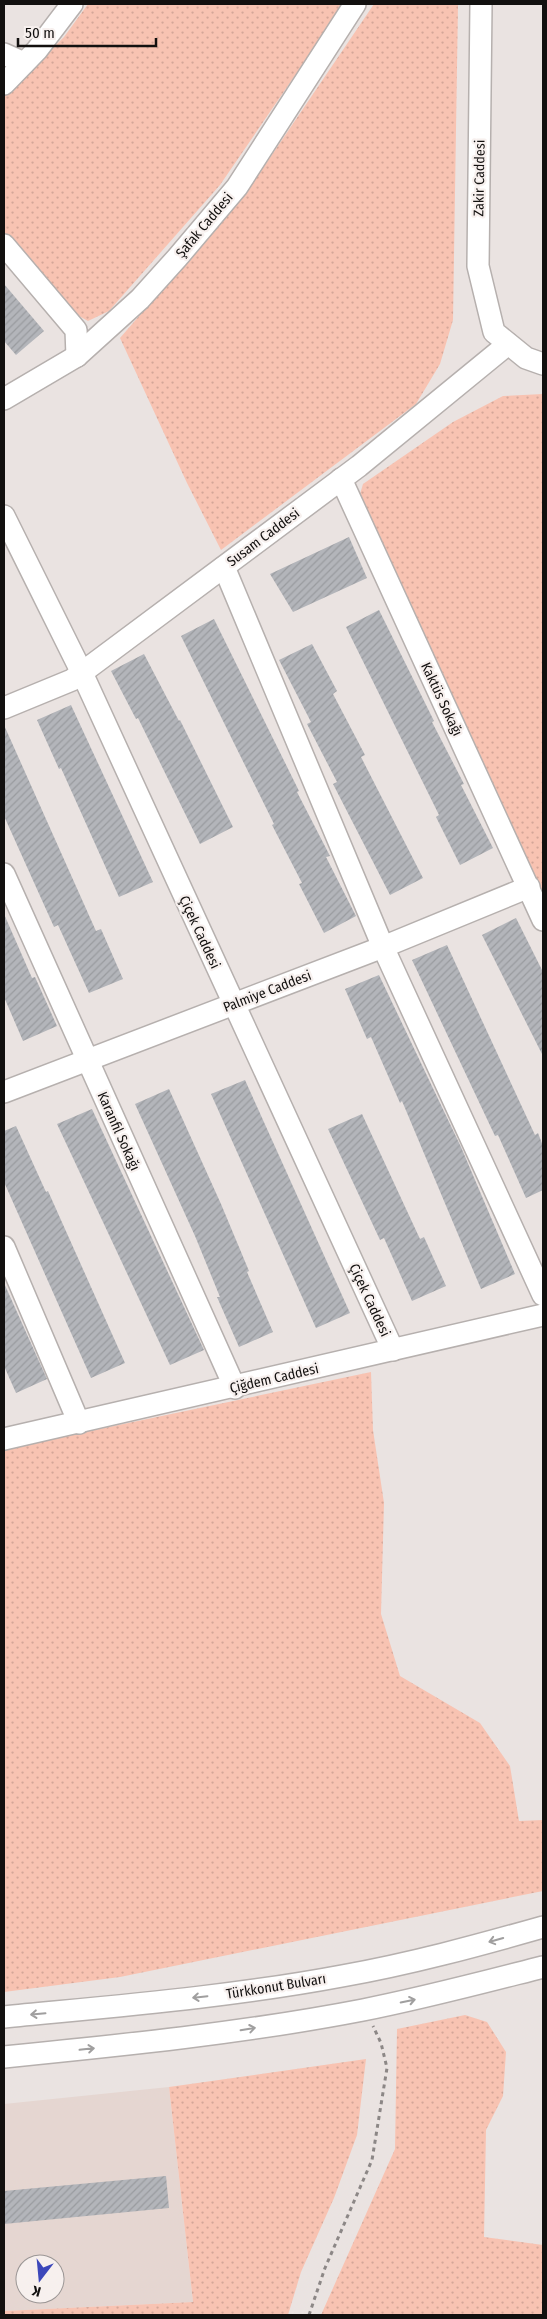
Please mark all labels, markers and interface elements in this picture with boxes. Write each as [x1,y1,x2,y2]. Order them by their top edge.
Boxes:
scale bar [18,15,155,47]
text: 50 m [25,24,55,42]
street label: Zakir Caddesi [470,139,489,217]
street label: Şafak Caddesi [172,189,237,261]
street label: Susam Caddesi [224,505,303,570]
street label: Kaktüs Sokağı [417,660,466,739]
street label: Çiçek Caddesi [175,893,224,971]
street label: Palmiye Caddesi [221,967,314,1016]
street label: Karanfil Sokağı [94,1089,144,1173]
street label: Çiçek Caddesi [345,1261,394,1339]
street label: Çiğdem Caddesi [228,1360,320,1397]
one-way arrow [489,1936,505,1945]
street label: Türkkonut Bulvarı [225,1970,327,2003]
one-way arrow [192,1992,208,2002]
one-way arrow [400,1995,416,2005]
one-way arrow [30,2009,46,2018]
one-way arrow [240,2024,256,2034]
one-way arrow [79,2044,95,2054]
north arrow [15,2254,65,2304]
text: K [29,2281,43,2300]

